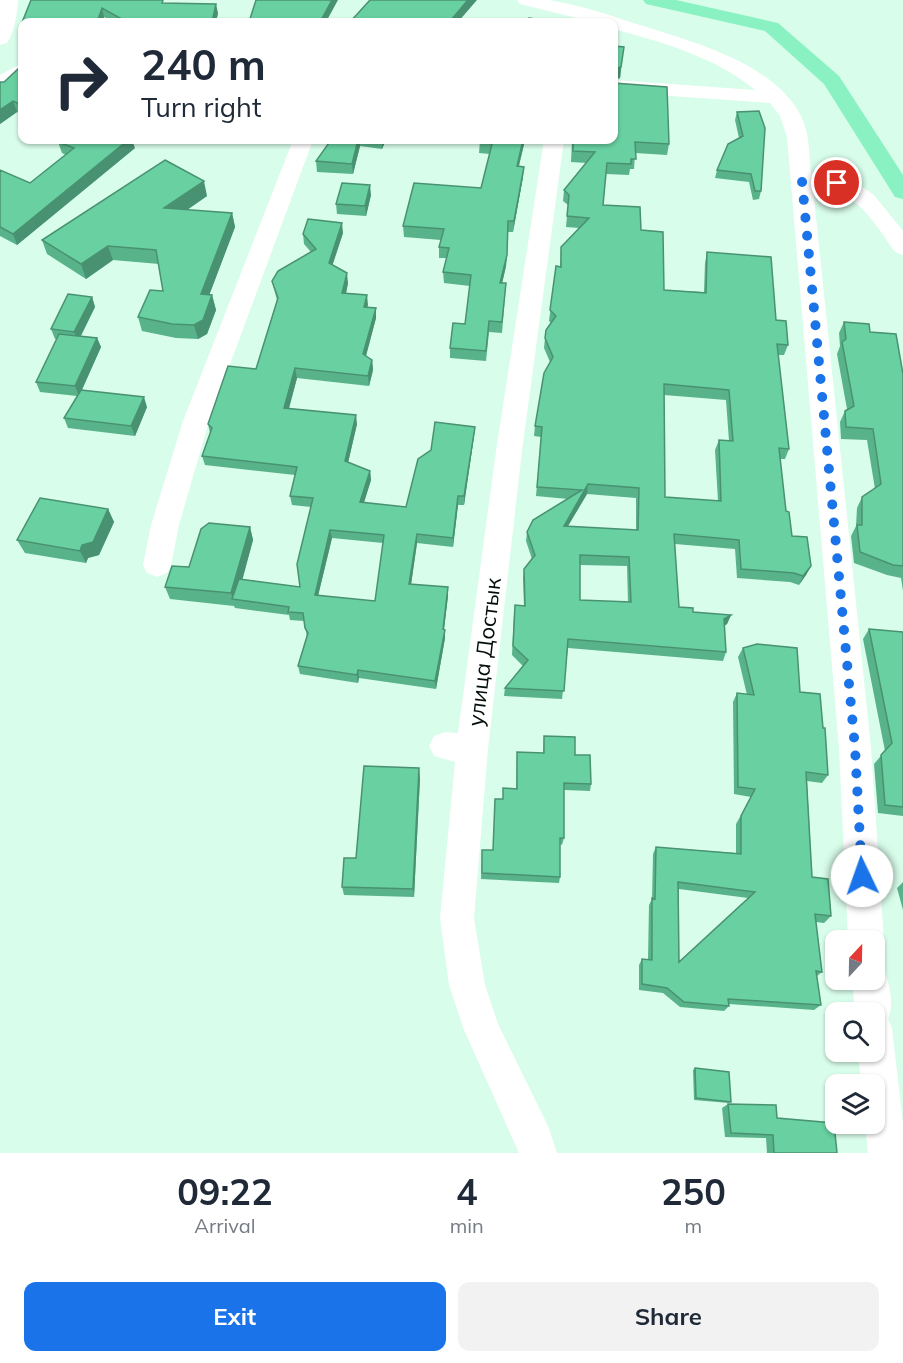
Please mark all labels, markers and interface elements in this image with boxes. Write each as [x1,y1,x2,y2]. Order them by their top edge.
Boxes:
text: 240 m [141,38,266,91]
icon: right [42,42,120,120]
text: Turn right [141,90,261,124]
pin [811,157,862,208]
icon: arrive [820,166,853,199]
street label: улица Достык [461,576,507,728]
position arrow [830,844,894,908]
north arrow [825,930,885,990]
map controls [825,930,885,1134]
button: search [825,1002,885,1062]
button: layers [825,1074,885,1134]
text: 09:22 [177,1169,273,1214]
text: 4 [456,1169,478,1214]
text: 250 [661,1169,726,1214]
text: Arrival [194,1213,255,1238]
text: min [450,1213,484,1238]
text: m [685,1213,702,1238]
button: Exit [24,1282,446,1351]
button: Share [458,1282,879,1351]

